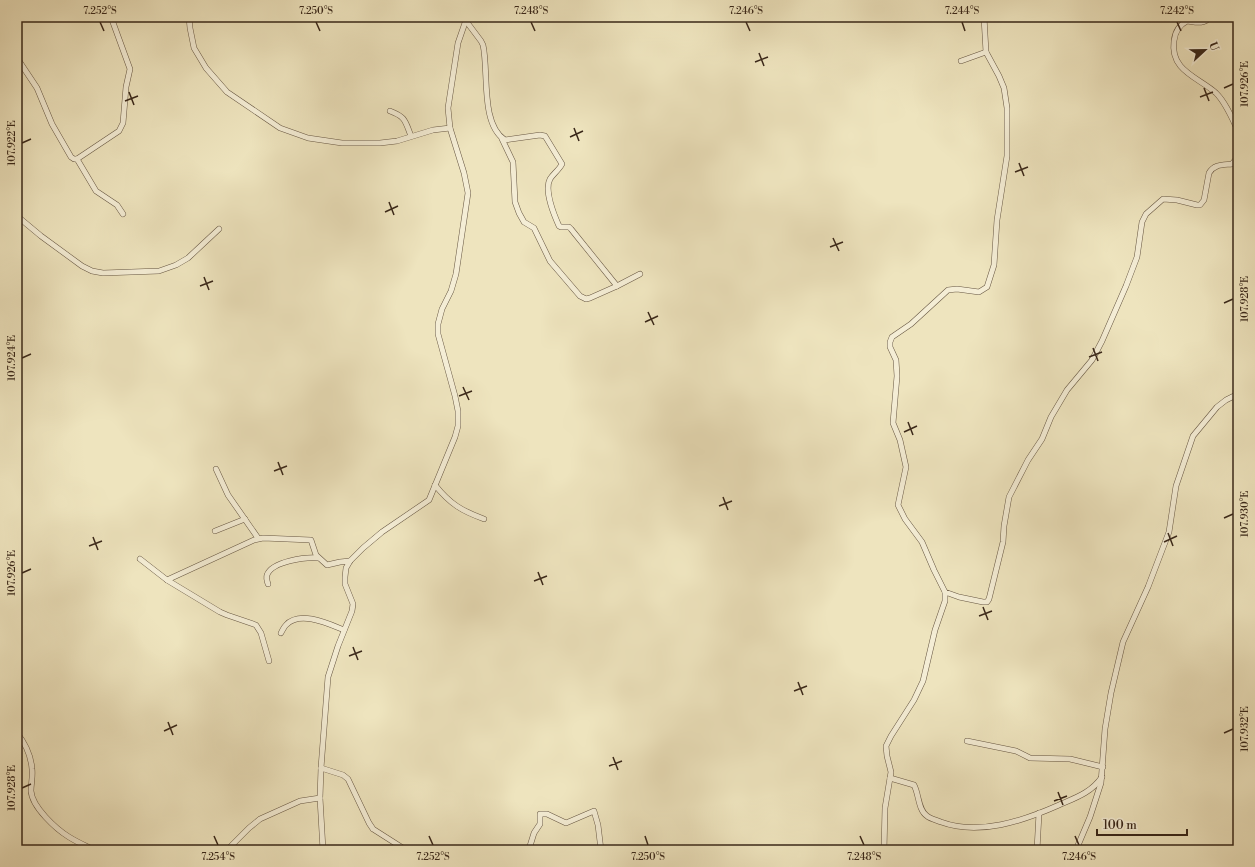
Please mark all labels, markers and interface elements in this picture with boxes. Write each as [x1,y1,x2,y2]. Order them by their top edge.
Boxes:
text: 7.252°S [83,5,117,17]
text: 7.250°S [299,5,333,17]
text: 7.248°S [514,5,548,17]
text: 7.246°S [729,5,763,17]
text: 7.244°S [945,5,979,17]
text: 7.242°S [1160,5,1194,17]
north arrow [1185,30,1225,70]
text: U [1205,40,1222,54]
text: 107.926°E [1239,61,1251,107]
text: 107.922°E [6,120,18,166]
text: 107.928°E [1239,276,1251,322]
text: 107.924°E [6,335,18,381]
text: 107.930°E [1239,491,1251,537]
text: 107.926°E [6,550,18,596]
text: 107.932°E [1239,706,1251,752]
text: 107.928°E [6,765,18,811]
scale bar [1097,811,1187,837]
text: 100 m [1103,818,1137,833]
text: 7.254°S [201,851,235,863]
text: 7.252°S [416,851,450,863]
text: 7.250°S [631,851,665,863]
text: 7.248°S [847,851,881,863]
text: 7.246°S [1062,851,1096,863]

